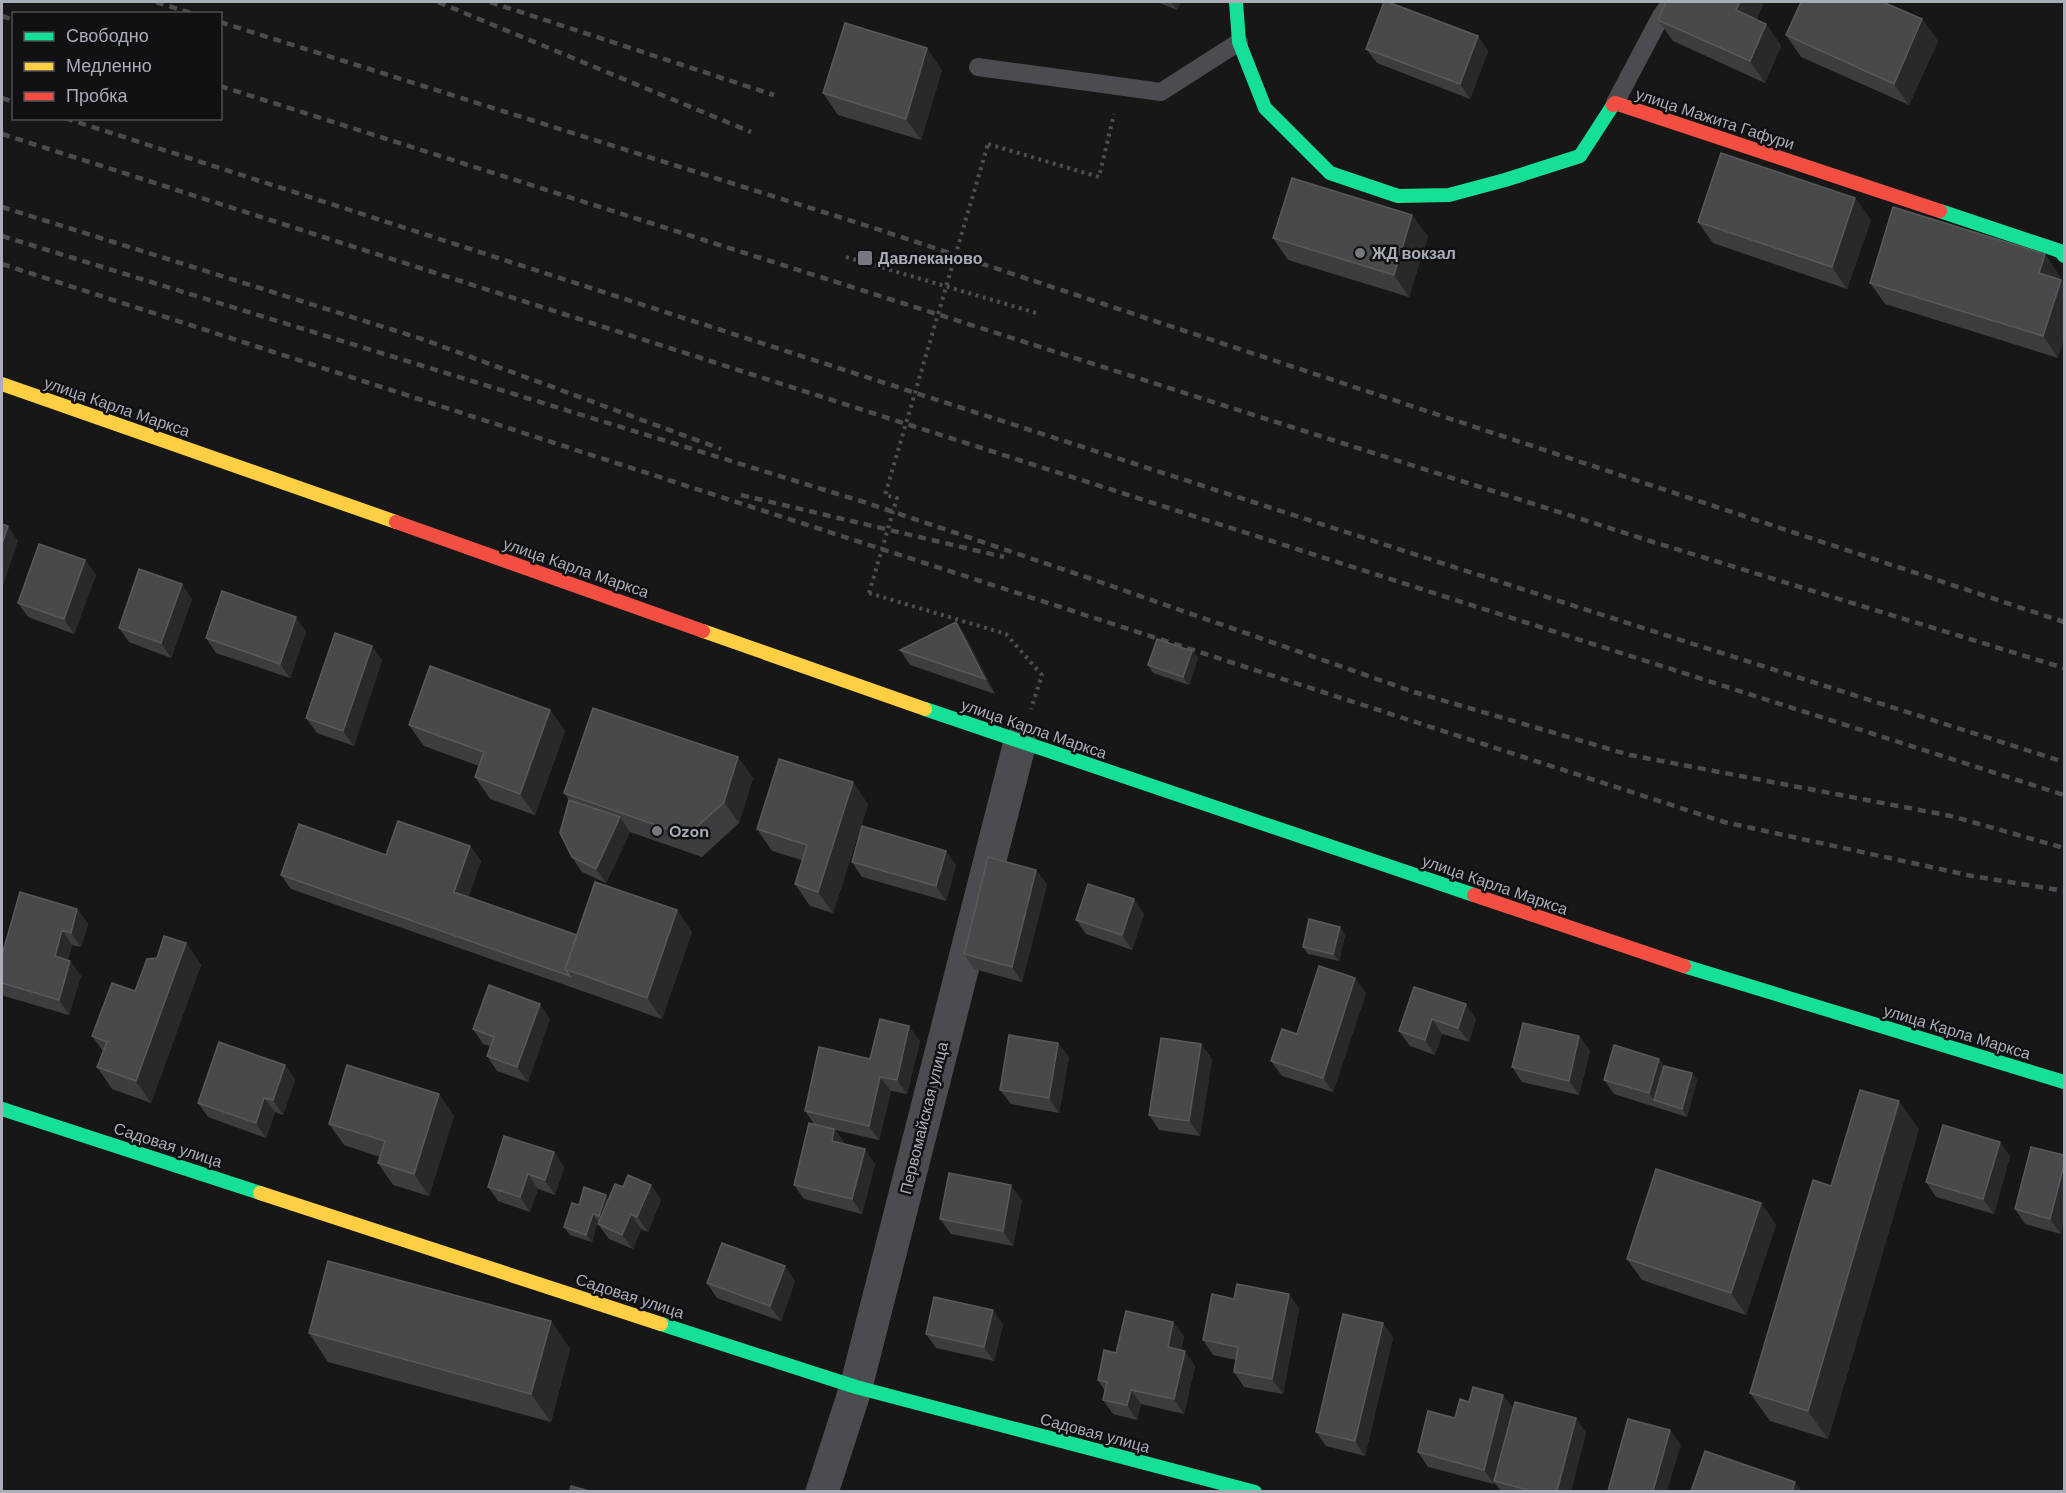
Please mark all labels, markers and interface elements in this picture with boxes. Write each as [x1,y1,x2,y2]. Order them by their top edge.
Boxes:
legend [12,12,222,120]
text: Свободно [66,24,149,48]
text: Медленно [66,54,152,78]
street label: улица Мажита Гафури [1633,83,1797,155]
text: Пробка [66,84,129,108]
place label: ЖД вокзал [1371,243,1456,264]
marker: ЖД вокзал [1353,246,1367,260]
place label: Давлеканово [878,248,983,269]
marker: Давлеканово [856,249,874,267]
street label: улица Карла Маркса [41,372,193,442]
street label: улица Карла Маркса [500,533,652,603]
street label: улица Карла Маркса [958,694,1110,764]
place label: Ozon [669,821,709,842]
marker: Ozon [650,824,664,838]
street label: улица Карла Маркса [1419,850,1571,920]
street label: улица Карла Маркса [1881,1000,2033,1064]
street label: Первомайская улица [895,1039,953,1196]
street label: Садовая улица [111,1118,225,1172]
street label: Садовая улица [573,1269,687,1323]
street label: Садовая улица [1038,1408,1152,1458]

